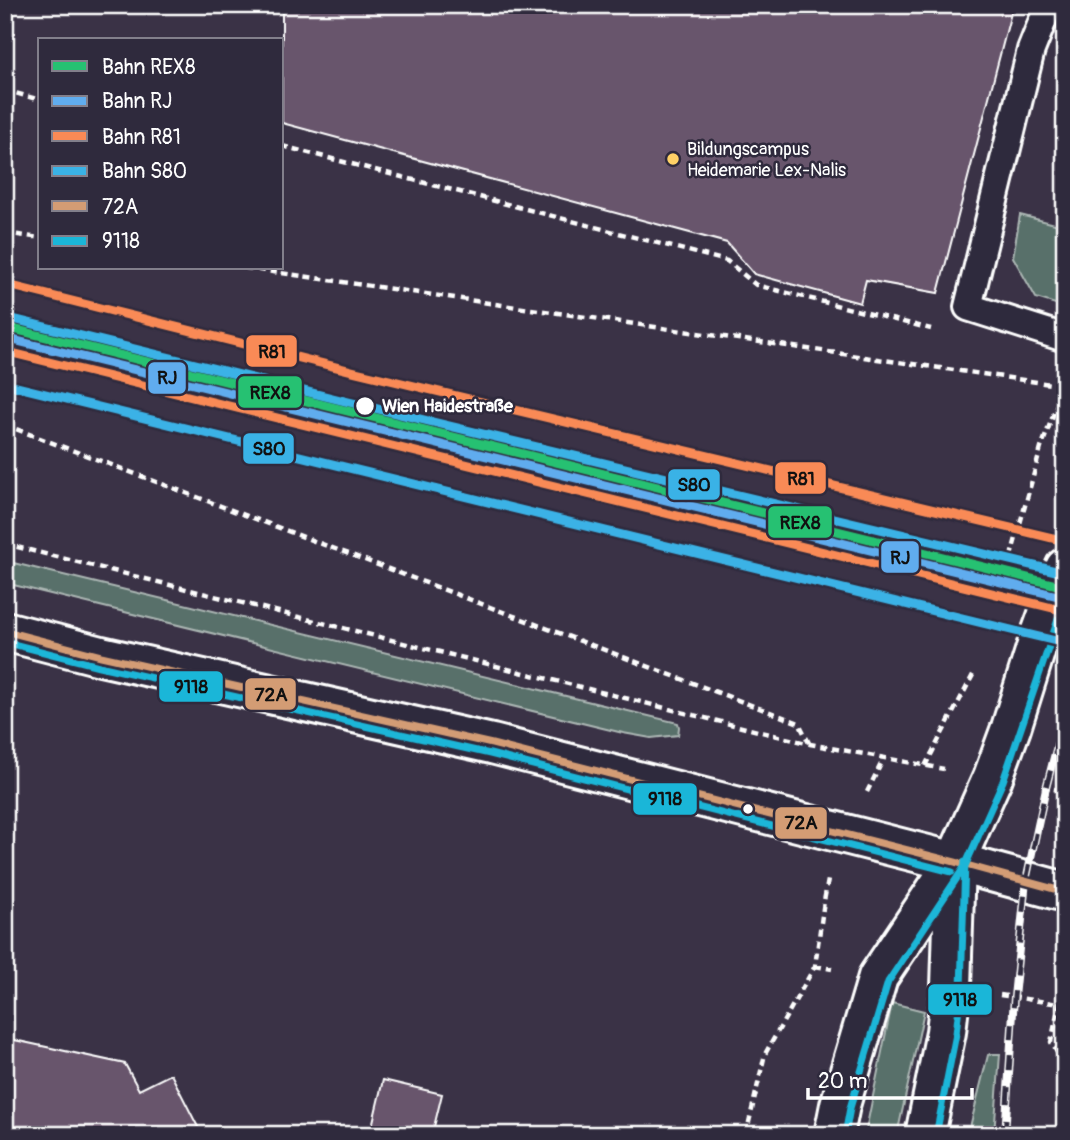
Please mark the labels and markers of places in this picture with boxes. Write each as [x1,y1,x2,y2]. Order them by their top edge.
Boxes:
place label: Bildungscampus Heidemarie Lex-Nalis [687,138,846,182]
marker: Bildungscampus Heidemarie Lex-Nalis [665,151,681,167]
marker: Wien Haidestraße [354,395,376,417]
place label: Wien Haidestraße [382,395,514,418]
unlabelled marker [741,802,755,816]

